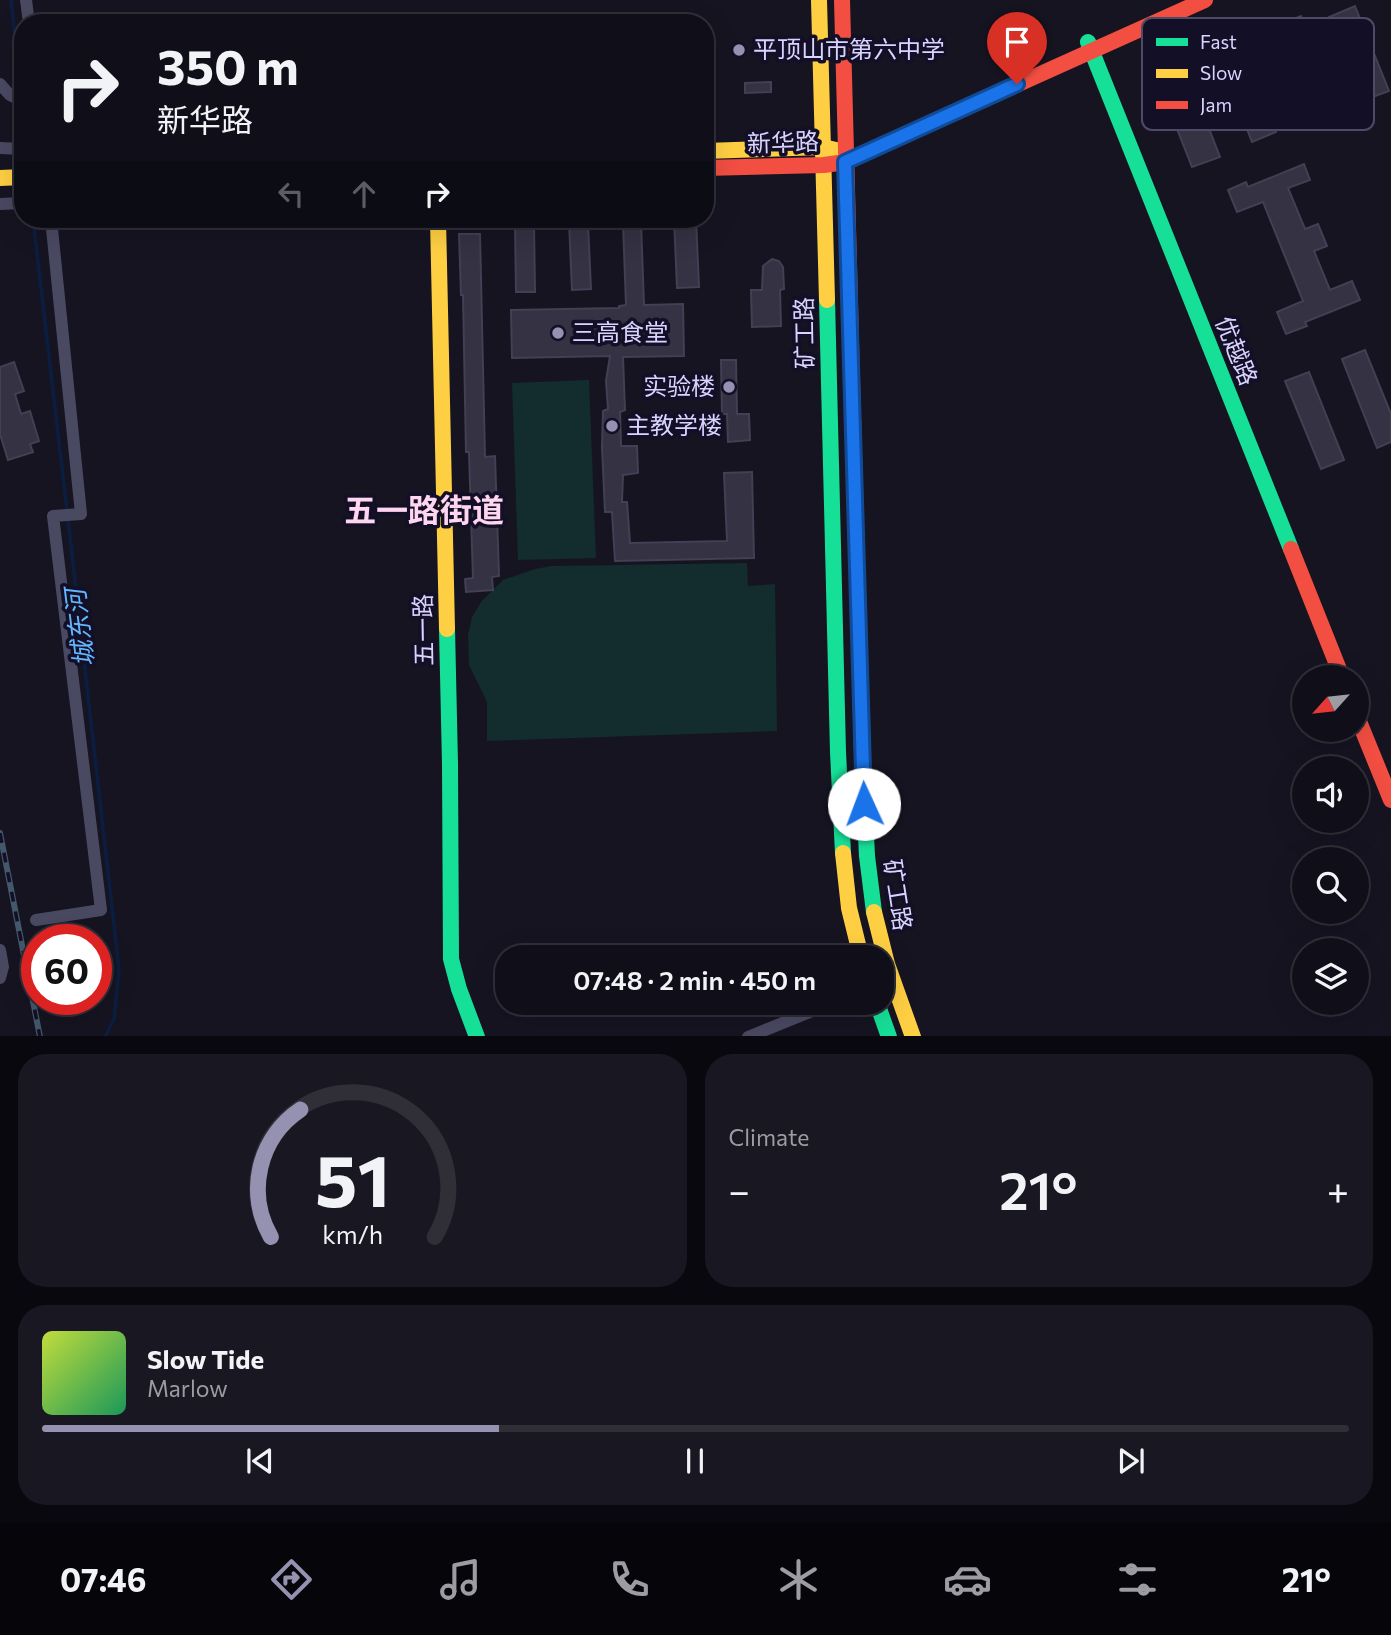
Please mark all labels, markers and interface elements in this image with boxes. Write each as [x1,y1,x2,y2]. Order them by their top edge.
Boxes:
pin [987,12.0,1047,84]
legend [1142,18,1374,130]
icon: arrive [998,23,1036,61]
text: Fast [1200,30,1237,53]
place label: 平顶山市第六中学 [753,34,945,63]
text: 350 m [157,35,299,95]
icon: right [42,42,133,133]
marker: 平顶山市第六中学 [731,42,747,58]
text: Slow [1200,61,1242,84]
text: Jam [1200,93,1232,116]
text: 新华路 [157,99,253,139]
street label: 新华路 [746,126,819,157]
icon: left [272,175,310,213]
icon: ahead [345,175,383,213]
icon: right [418,175,456,213]
street label: 矿工路 [788,297,819,369]
street label: 优越路 [1210,312,1264,389]
place label: 三高食堂 [572,317,668,346]
marker: 三高食堂 [550,325,566,341]
place label: 实验楼 [643,371,715,400]
marker: 实验楼 [721,379,737,395]
place label: 主教学楼 [626,410,722,439]
marker: 主教学楼 [604,418,620,434]
district label: 五一路街道 [344,489,504,529]
water label: 城东河 [58,583,99,669]
street label: 五一路 [407,594,438,666]
north arrow [1292,665,1368,742]
map controls [1292,665,1369,1015]
button: sound [1292,756,1369,833]
position arrow [827,767,901,841]
button: search [1292,847,1369,924]
street label: 矿工路 [879,857,918,933]
speed limit sign: 60 [21,924,112,1015]
button: layers [1292,938,1369,1015]
text: 07:48 · 2 min · 450 m [573,964,816,995]
text: Climate [729,1123,810,1151]
text: 51 [315,1133,390,1222]
text: 21° [999,1157,1078,1221]
text: − [729,1166,750,1213]
text: + [1327,1166,1349,1213]
text: km/h [322,1218,383,1248]
text: Slow Tide [147,1343,264,1374]
text: Marlow [147,1374,228,1402]
icon: previous [241,1442,279,1480]
icon: pause [676,1442,714,1480]
icon: next [1112,1442,1150,1480]
icon: directions [267,1555,316,1604]
icon: music [436,1555,485,1604]
icon: phone [605,1555,654,1604]
icon: climate [774,1555,823,1604]
icon: car [943,1555,992,1604]
icon: filters [1113,1555,1162,1604]
text: 07:46 [60,1559,146,1599]
text: 21° [1282,1559,1331,1599]

